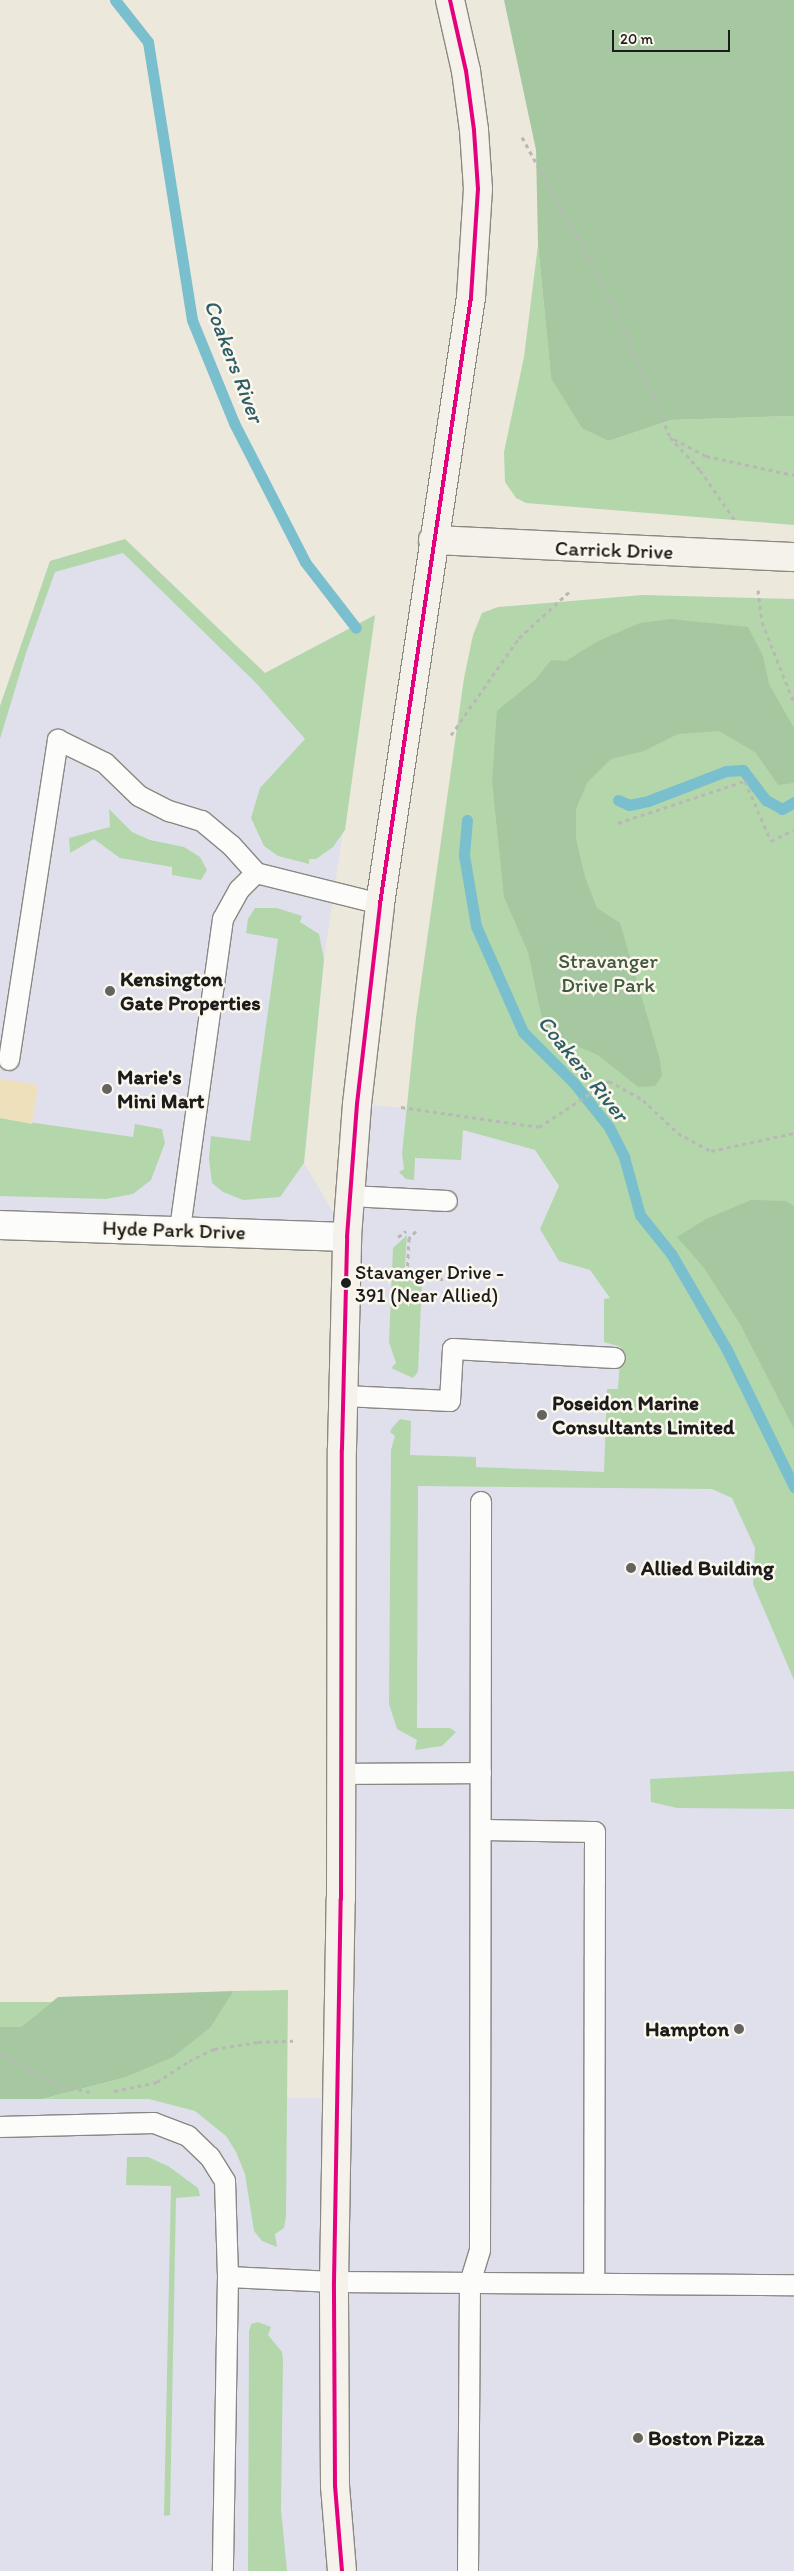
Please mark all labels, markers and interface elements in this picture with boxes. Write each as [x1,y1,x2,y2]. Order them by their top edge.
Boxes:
scale bar [614,20,732,52]
text: 20 m [620,30,653,48]
water label: Coakers River [199,296,269,426]
street label: Carrick Drive [554,535,674,565]
park label: Stravanger Drive Park [558,948,658,998]
place label: Kensington Gate Properties [120,966,260,1016]
marker: Kensington Gate Properties [104,985,116,997]
water label: Coakers River [532,1009,634,1127]
place label: Marie's Mini Mart [117,1064,204,1114]
marker: Marie's Mini Mart [101,1083,113,1095]
street label: Hyde Park Drive [102,1215,246,1245]
place label: Stavanger Drive - 391 (Near Allied) [355,1260,504,1307]
marker: Stavanger Drive - 391 (Near Allied) [341,1278,351,1288]
place label: Poseidon Marine Consultants Limited [552,1390,735,1440]
marker: Poseidon Marine Consultants Limited [536,1409,548,1421]
place label: Allied Building [641,1555,774,1581]
marker: Allied Building [625,1562,637,1574]
place label: Hampton [645,2016,729,2042]
marker: Hampton [733,2023,745,2035]
place label: Boston Pizza [648,2425,764,2451]
marker: Boston Pizza [632,2432,644,2444]

